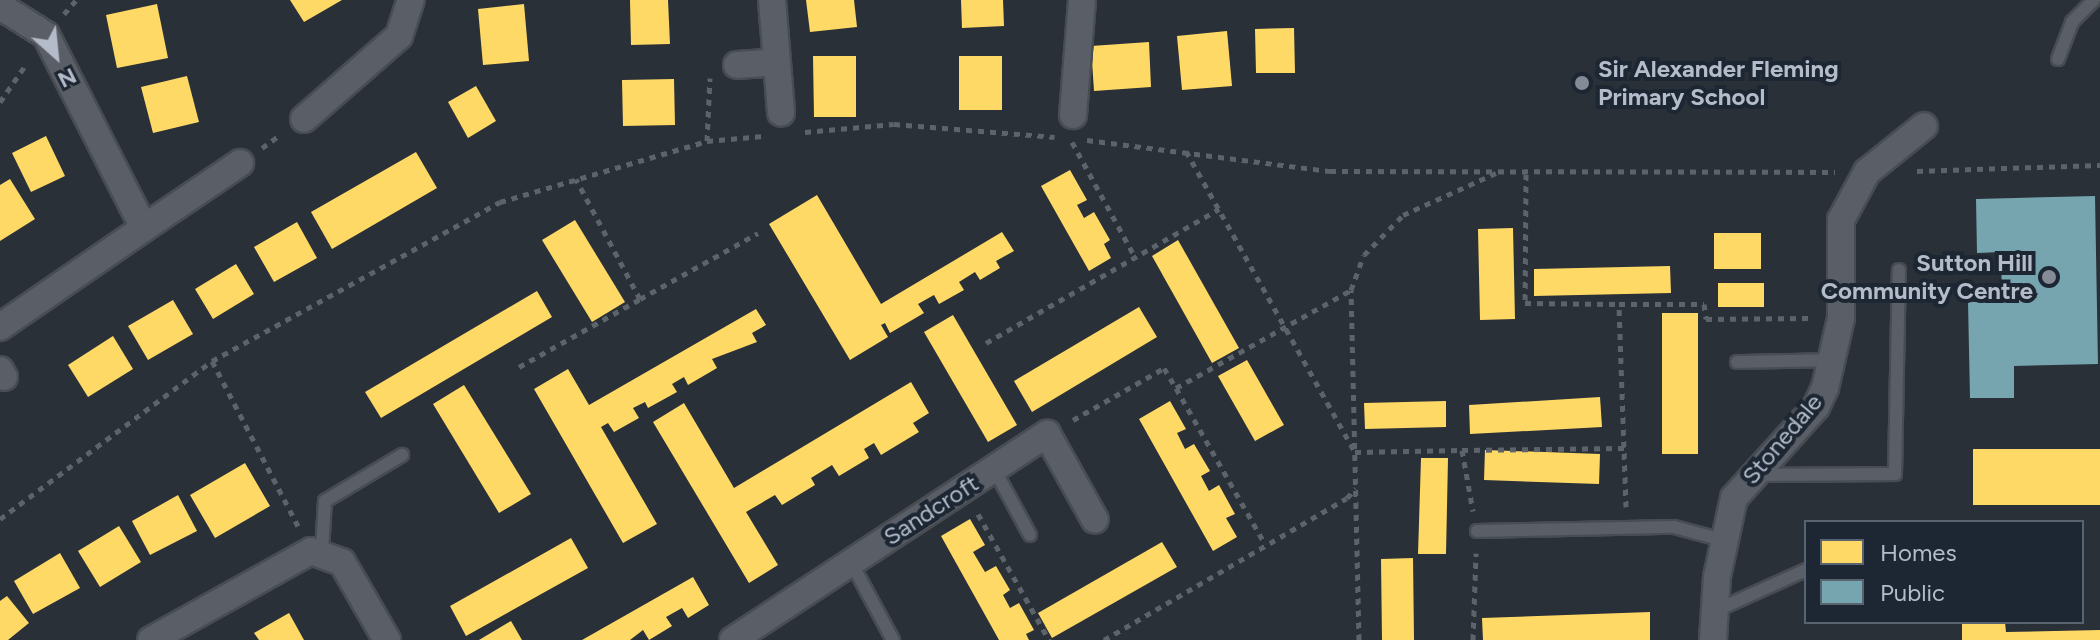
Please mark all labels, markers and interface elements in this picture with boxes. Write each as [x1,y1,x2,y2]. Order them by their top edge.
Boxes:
north arrow [16,16,96,96]
place label: Sir Alexander Fleming Primary School [1598,55,1839,111]
text: N [53,62,81,94]
marker: Sir Alexander Fleming Primary School [1573,74,1591,92]
place label: Sutton Hill Community Centre [1821,249,2033,305]
marker: Sutton Hill Community Centre [2040,268,2058,286]
street label: Stonedale [1736,388,1828,490]
street label: Sandcroft [878,469,984,551]
legend [1804,520,2084,624]
text: Homes [1880,538,1957,567]
text: Public [1880,578,1945,607]

